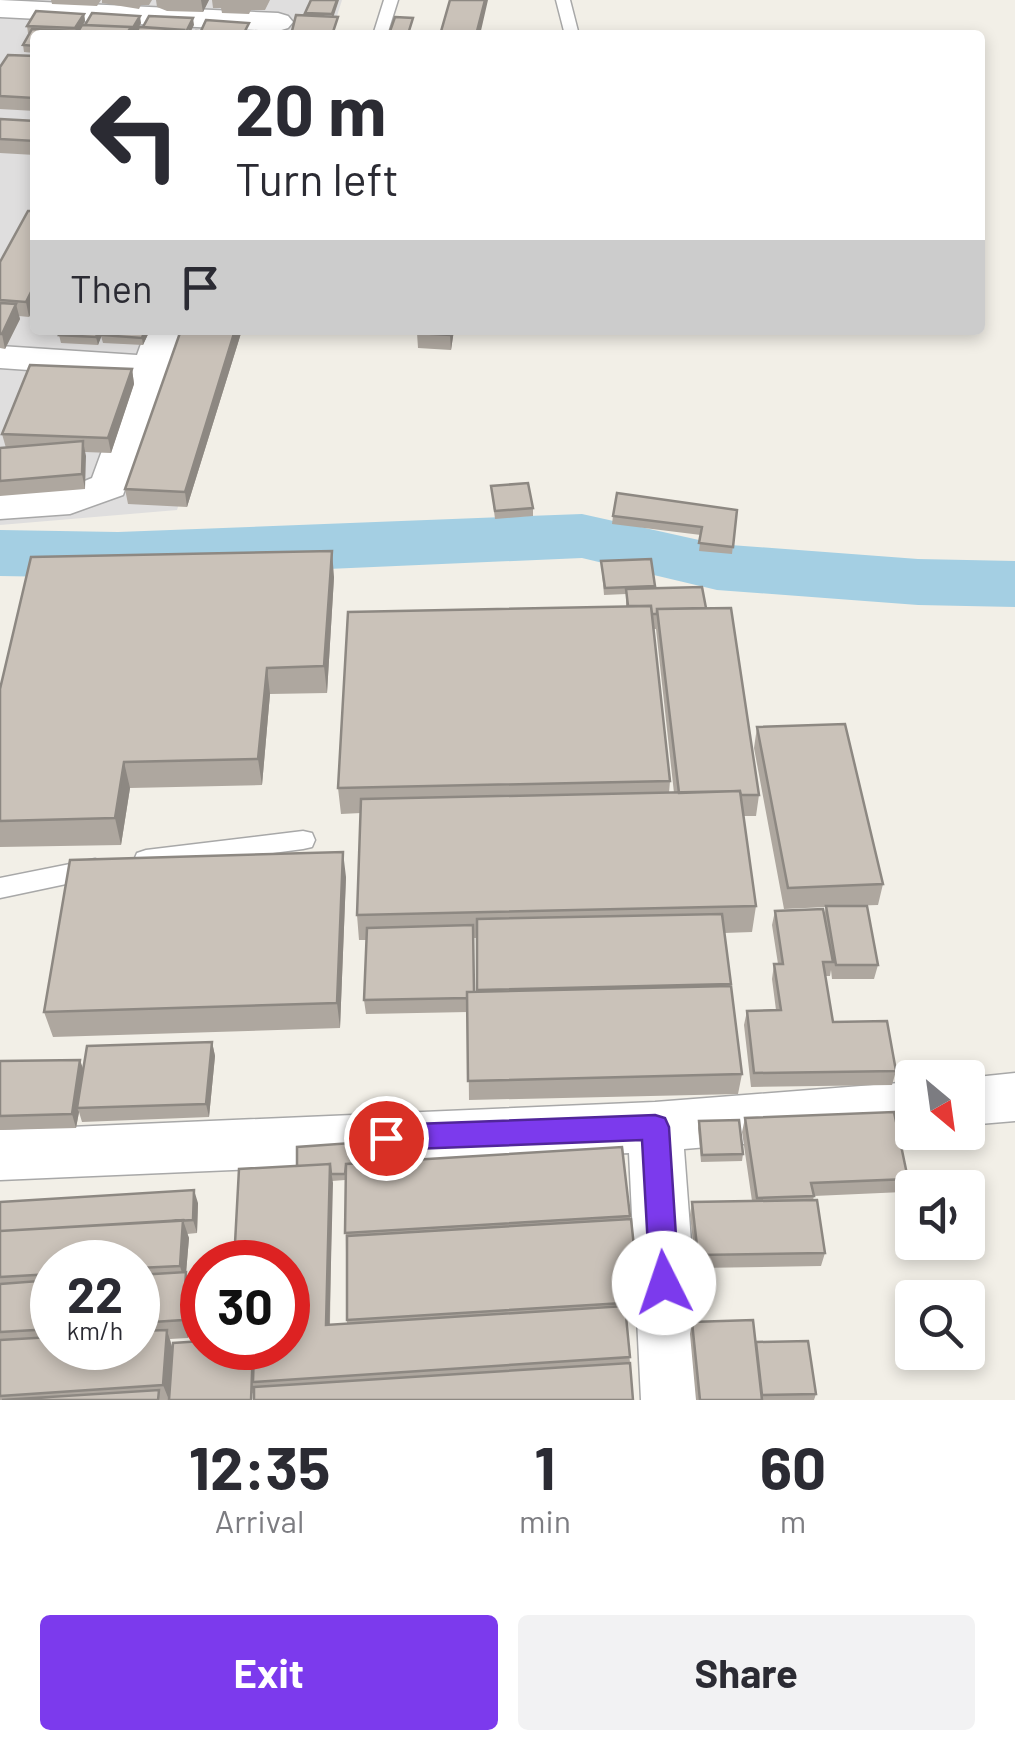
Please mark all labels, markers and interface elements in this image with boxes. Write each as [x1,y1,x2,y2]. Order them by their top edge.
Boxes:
text: 20 m [235,66,387,150]
icon: left [70,70,200,200]
text: Turn left [235,151,399,205]
icon: arrive [173,260,228,315]
text: Then [70,265,153,311]
north arrow [895,1060,985,1150]
map controls [895,1060,985,1370]
pin [344,1096,429,1181]
icon: arrive [359,1111,414,1166]
button: sound [895,1170,985,1260]
position arrow [612,1231,716,1335]
speed limit sign: 30 [180,1240,310,1370]
text: 22 [67,1263,123,1323]
button: search [895,1280,985,1370]
text: km/h [67,1315,123,1345]
text: 12:35 [189,1430,330,1502]
text: 1 [534,1430,556,1502]
text: 60 [760,1430,826,1502]
text: Arrival [215,1501,304,1539]
text: min [519,1501,571,1539]
text: m [780,1501,806,1539]
button: Exit [40,1615,498,1730]
button: Share [518,1615,975,1730]

